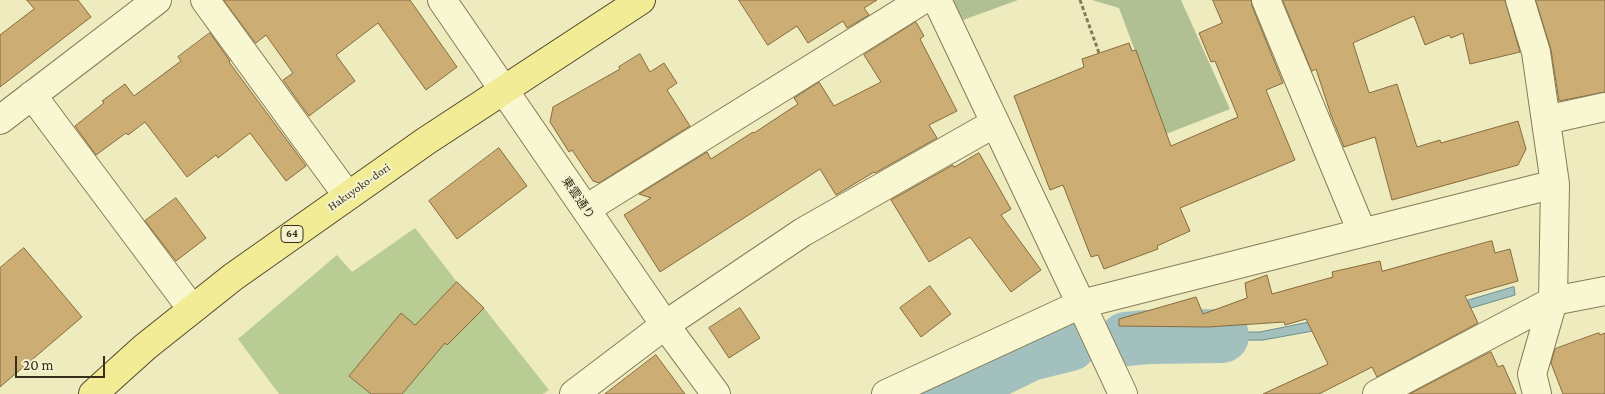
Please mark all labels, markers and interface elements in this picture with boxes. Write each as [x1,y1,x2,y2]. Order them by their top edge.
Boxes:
street label: Hakuyoko-dori [325,160,393,214]
street label: 東雲通り [559,174,597,222]
road number: 64 [281,225,303,242]
scale bar [18,346,108,378]
text: 20 m [23,357,54,373]

